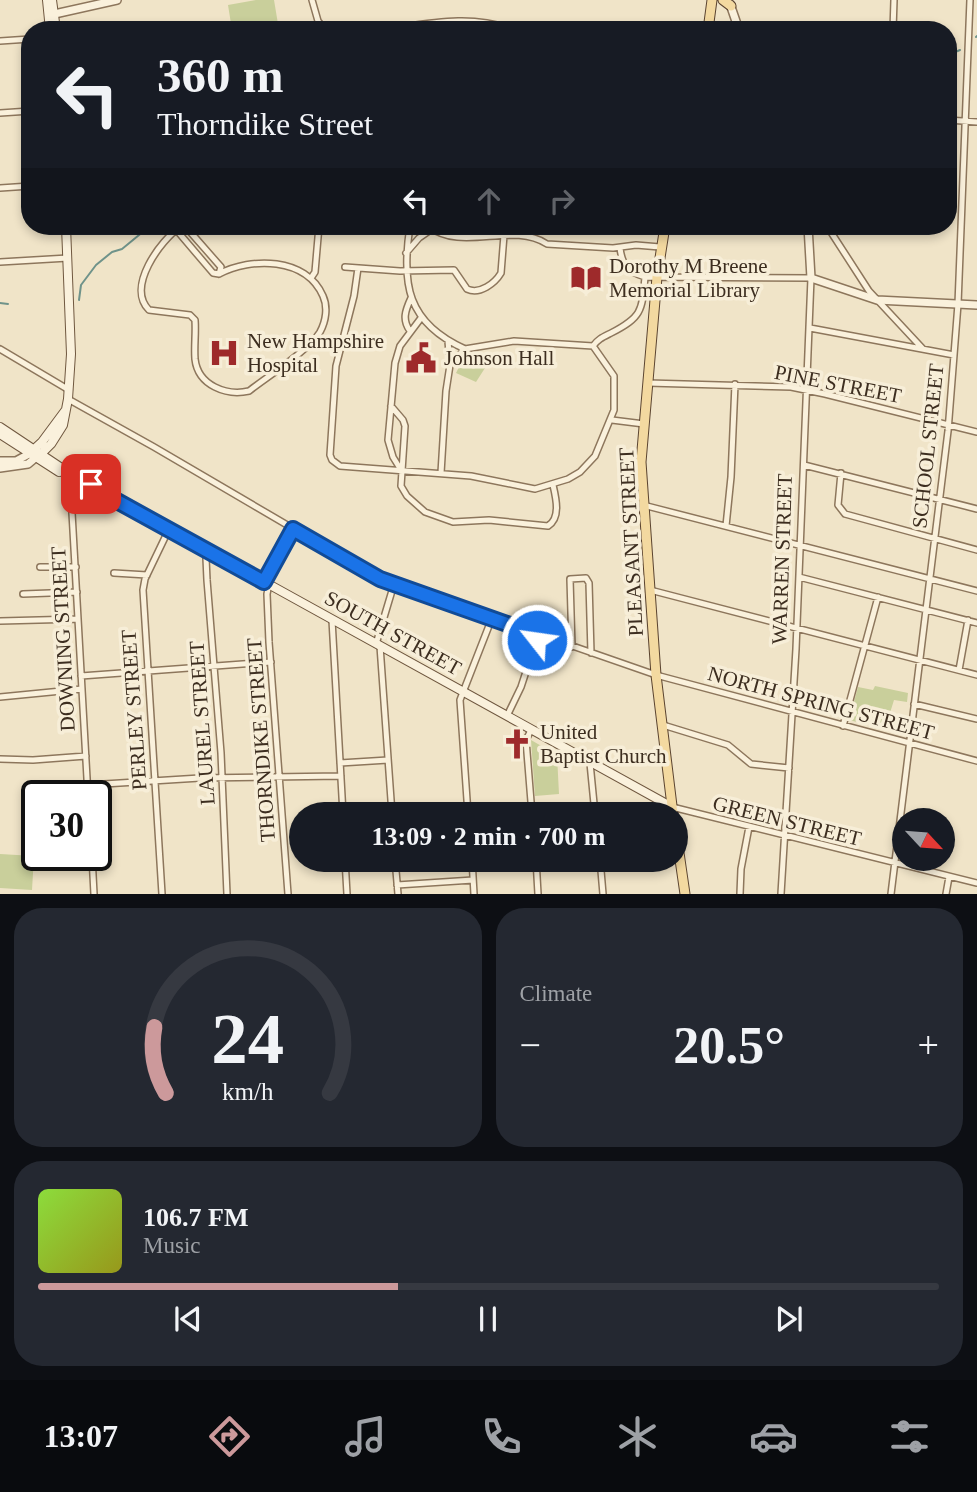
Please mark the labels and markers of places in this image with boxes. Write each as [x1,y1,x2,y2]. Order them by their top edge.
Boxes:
place label: Dorothy M Breene Memorial Library [609,254,768,302]
library icon: Dorothy M Breene Memorial Library [569,261,603,295]
place label: New Hampshire Hospital [247,329,384,377]
hospital icon: New Hampshire Hospital [207,336,241,370]
public building icon: Johnson Hall [404,341,438,375]
place label: Johnson Hall [444,346,554,370]
pin [61,454,121,514]
place label: United Baptist Church [540,720,667,768]
church icon: United Baptist Church [500,727,534,761]

